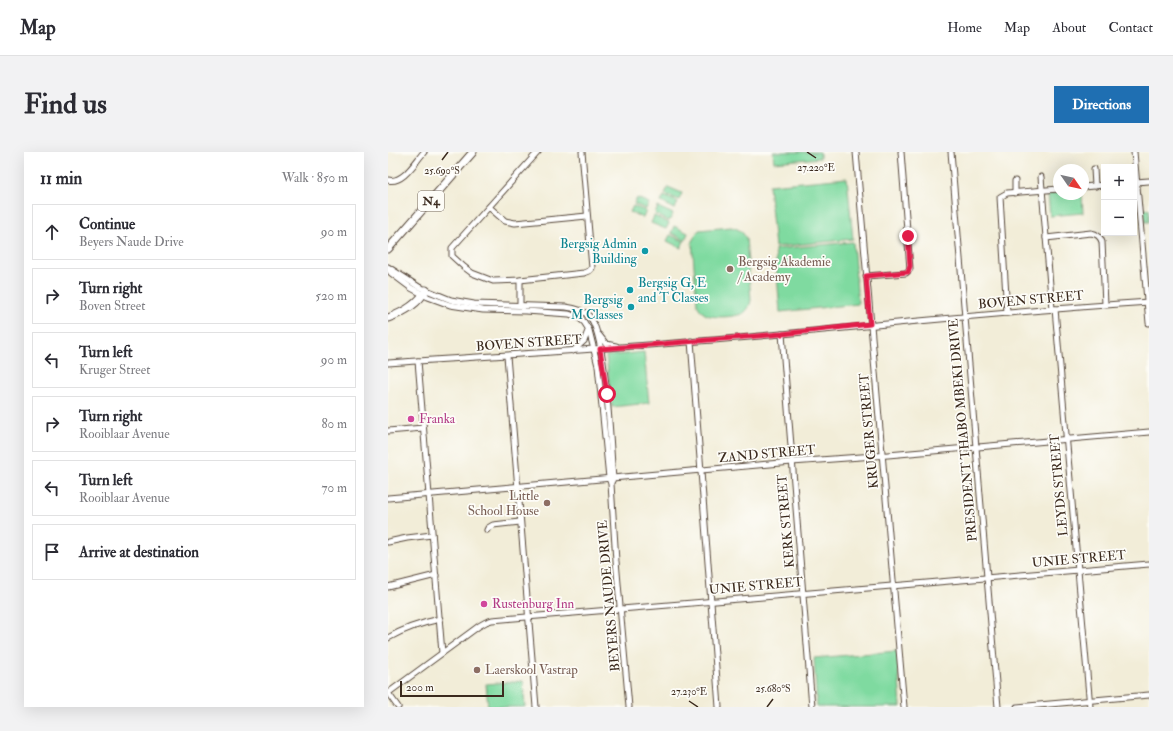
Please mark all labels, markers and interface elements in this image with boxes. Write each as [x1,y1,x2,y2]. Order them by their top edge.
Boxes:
text: Map [20,16,56,40]
text: Home [947,19,982,36]
text: Map [1004,19,1030,36]
text: About [1052,19,1086,36]
text: Contact [1108,19,1153,36]
button: Directions [1054,86,1149,123]
text: Find us [24,87,107,122]
text: 27.220°E [797,162,835,174]
north arrow [1053,164,1089,200]
map controls [1101,164,1137,236]
button: + [1101,164,1137,200]
text: 25.690°S [424,165,460,177]
text: 11 min [40,168,82,189]
text: Walk · 850 m [282,170,348,186]
road number: N4 [418,191,444,211]
button: − [1101,200,1137,236]
text: Continue [79,215,135,234]
icon: ahead [41,221,63,243]
text: 90 m [321,224,347,240]
route end [899,227,917,245]
text: Beyers Naude Drive [79,234,184,250]
place label: Bergsig Admin Building [560,236,638,267]
marker: Bergsig Admin Building [640,246,650,256]
place label: Bergsig Akademie / Academy [737,254,831,286]
marker: Bergsig Akademie / Academy [725,264,735,274]
place label: Bergsig G, E and T Classes [638,275,709,306]
text: Turn right [79,279,142,298]
icon: right [41,285,63,307]
marker: Bergsig G, E and T Classes [625,285,635,295]
street label: BOVEN STREET [977,287,1085,313]
text: 520 m [315,288,347,304]
place label: Bergsig M Classes [571,292,624,323]
text: Boven Street [79,298,145,314]
marker: Bergsig M Classes [626,302,636,312]
street label: PRESIDENT THABO MBEKI DRIVE [945,318,981,542]
street label: BOVEN STREET [475,331,583,355]
text: Turn left [79,343,133,362]
icon: left [41,349,63,371]
text: 90 m [321,352,347,368]
text: Kruger Street [79,362,150,378]
street label: KRUGER STREET [856,372,882,489]
route start [598,385,616,403]
text: Turn right [79,407,142,426]
place label: Franka [419,411,456,427]
icon: right [41,413,63,435]
marker: Franka [406,414,416,424]
text: 80 m [321,416,347,432]
text: Rooiblaar Avenue [79,426,170,442]
street label: LEYDS STREET [1047,433,1071,537]
street label: ZAND STREET [718,442,817,466]
text: Turn left [79,471,133,490]
street label: KERK STREET [774,473,798,569]
icon: left [41,477,63,499]
text: 70 m [322,480,347,496]
place label: Little School House [468,488,540,519]
text: Rooiblaar Avenue [79,490,170,506]
marker: Little School House [542,498,552,508]
street label: BEYERS NAUDE DRIVE [594,520,624,672]
icon: arrive [41,541,63,563]
text: Arrive at destination [79,543,199,562]
street label: UNIE STREET [1031,547,1127,571]
street label: UNIE STREET [708,574,804,598]
place label: Rustenburg Inn [492,596,575,612]
marker: Rustenburg Inn [479,599,489,609]
place label: Laerskool Vastrap [485,662,578,679]
marker: Laerskool Vastrap [472,665,482,675]
scale bar [400,679,504,698]
text: 200 m [406,681,434,694]
text: 25.680°S [755,683,791,695]
text: 27.230°E [671,686,707,698]

